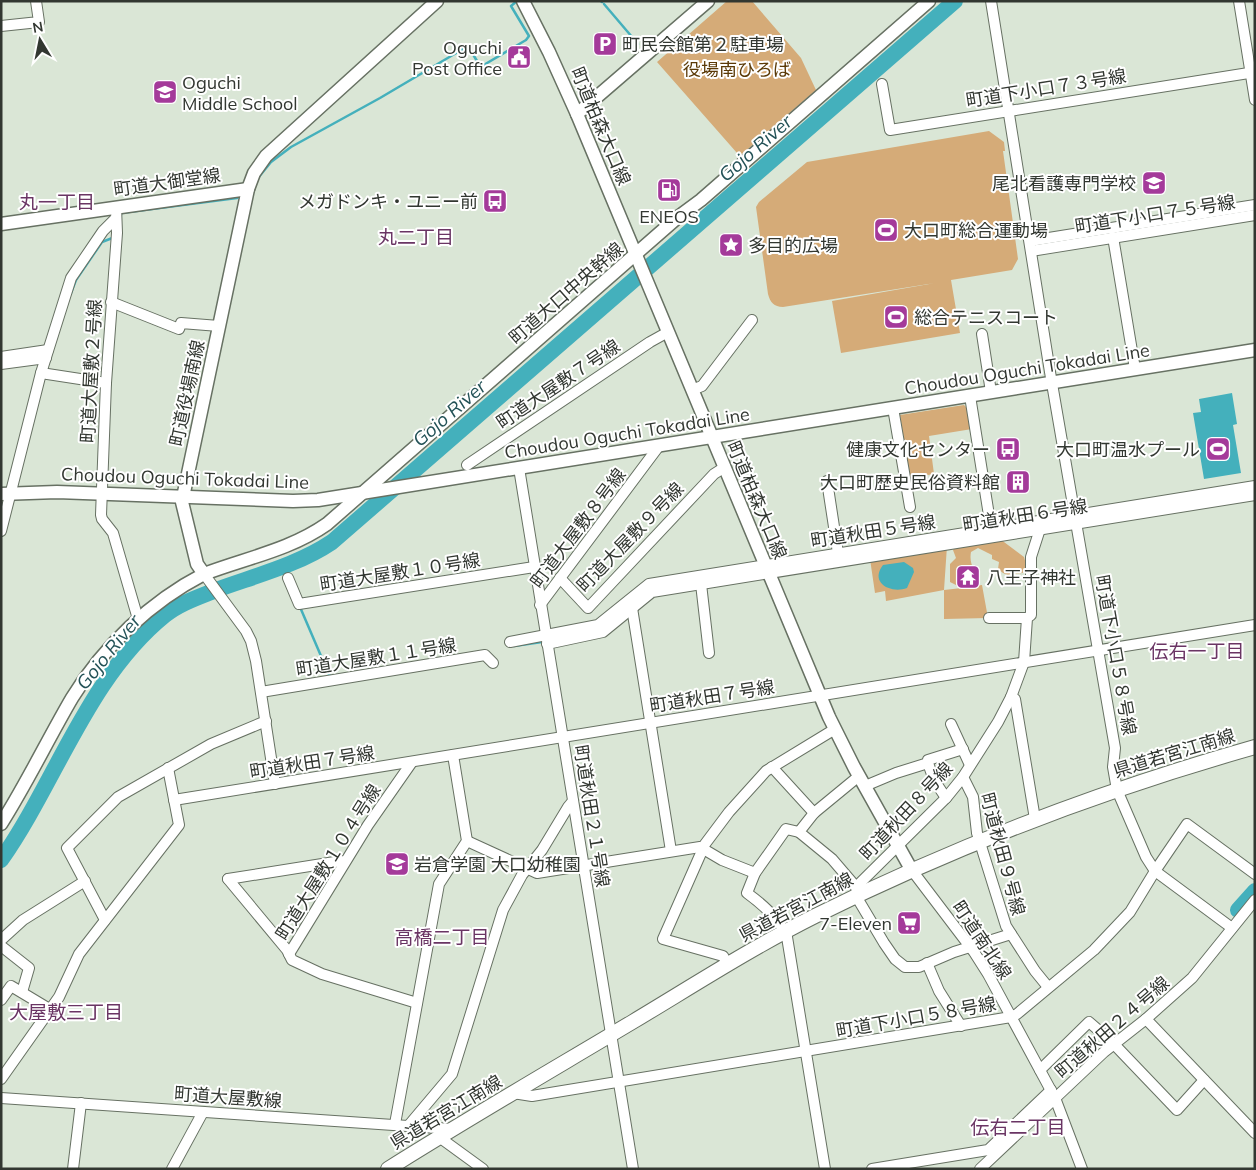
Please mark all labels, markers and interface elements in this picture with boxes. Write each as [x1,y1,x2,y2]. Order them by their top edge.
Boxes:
north arrow [15,15,65,65]
text: N [31,17,45,37]
parking icon: 町民会館第２駐車場 [592,31,618,57]
place label: 町民会館第２駐車場 [622,33,784,56]
place label: Oguchi Post Office [412,36,502,80]
public building icon: Oguchi Post Office [506,44,532,70]
park label: 役場南ひろば [683,58,791,81]
street label: 町道柏森大口線 [566,64,636,188]
street label: 町道下小口７３号線 [964,64,1128,112]
place label: Oguchi Middle School [182,71,298,115]
school or university icon: Oguchi Middle School [152,79,178,105]
water label: Gojo River [713,109,798,187]
street label: 町道大御堂線 [112,163,222,201]
school or university icon: 尾北看護専門学校 [1141,170,1167,196]
place label: 尾北看護専門学校 [992,172,1136,195]
fuel station icon: ENEOS [656,177,682,203]
bus stop icon: メガドンキ・ユニー前 [482,188,508,214]
district label: 丸一丁目 [19,190,95,214]
place label: メガドンキ・ユニー前 [298,190,478,213]
street label: 町道下小口７５号線 [1073,190,1237,238]
place label: ENEOS [639,205,699,228]
sports icon: 大口町総合運動場 [873,217,899,243]
place label: 大口町総合運動場 [904,219,1048,242]
district label: 丸二丁目 [378,225,454,249]
place icon: 多目的広場 [718,232,744,258]
place label: 多目的広場 [748,234,838,257]
street label: 町道大口中央幹線 [504,237,628,349]
street label: 町道大屋敷２号線 [76,298,106,444]
sports icon: 総合テニスコート [883,304,909,330]
place label: 総合テニスコート [914,306,1058,329]
street label: 町道大屋敷７号線 [492,334,624,434]
street label: 町道役場南線 [165,338,209,448]
street label: Choudou Oguchi Tokadai Line [903,338,1151,400]
water label: Gojo River [407,374,492,452]
street label: Choudou Oguchi Tokadai Line [503,402,751,464]
bus stop icon: 健康文化センター [995,436,1021,462]
sports icon: 大口町温水プール [1205,436,1231,462]
street label: 町道柏森大口線 [722,438,792,562]
place label: 健康文化センター [846,438,990,461]
place label: 大口町温水プール [1056,438,1200,461]
street label: Choudou Oguchi Tokadai Line [61,462,309,494]
street label: 町道大屋敷８号線 [525,464,631,592]
building icon: 大口町歴史民俗資料館 [1005,469,1031,495]
place label: 大口町歴史民俗資料館 [820,471,1000,494]
street label: 町道大屋敷９号線 [572,477,688,597]
street label: 町道秋田６号線 [961,494,1089,536]
street label: 町道秋田５号線 [809,510,937,552]
street label: 町道大屋敷１０号線 [318,548,482,596]
temple icon: 八王子神社 [955,564,981,590]
place label: 八王子神社 [986,566,1076,589]
street label: 町道下小口５８号線 [1091,573,1141,737]
water label: Gojo River [70,609,146,694]
street label: 町道大屋敷１１号線 [294,633,458,681]
district label: 伝右一丁目 [1149,639,1245,663]
street label: 町道秋田７号線 [648,675,776,717]
street label: 県道若宮江南線 [1110,724,1238,782]
street label: 町道秋田７号線 [248,741,376,783]
street label: 町道秋田２１号線 [569,743,615,889]
street label: 町道秋田８号線 [855,757,957,865]
street label: 町道大屋敷１０４号線 [271,780,385,944]
street label: 町道秋田９号線 [976,790,1030,918]
school or university icon: 岩倉学園 大口幼稚園 [384,851,410,877]
place label: 岩倉学園 大口幼稚園 [414,853,581,876]
street label: 県道若宮江南線 [735,867,857,947]
street label: 町道南北線 [947,896,1017,984]
supermarket icon: 7-Eleven [896,910,922,936]
place label: 7-Eleven [819,912,892,935]
district label: 高橋二丁目 [394,925,490,949]
street label: 町道秋田２４号線 [1050,971,1174,1083]
street label: 町道下小口５８号線 [834,992,998,1042]
district label: 大屋敷三丁目 [9,1000,123,1024]
street label: 県道若宮江南線 [386,1070,506,1154]
street label: 町道大屋敷線 [173,1082,283,1112]
district label: 伝右二丁目 [970,1115,1066,1139]

